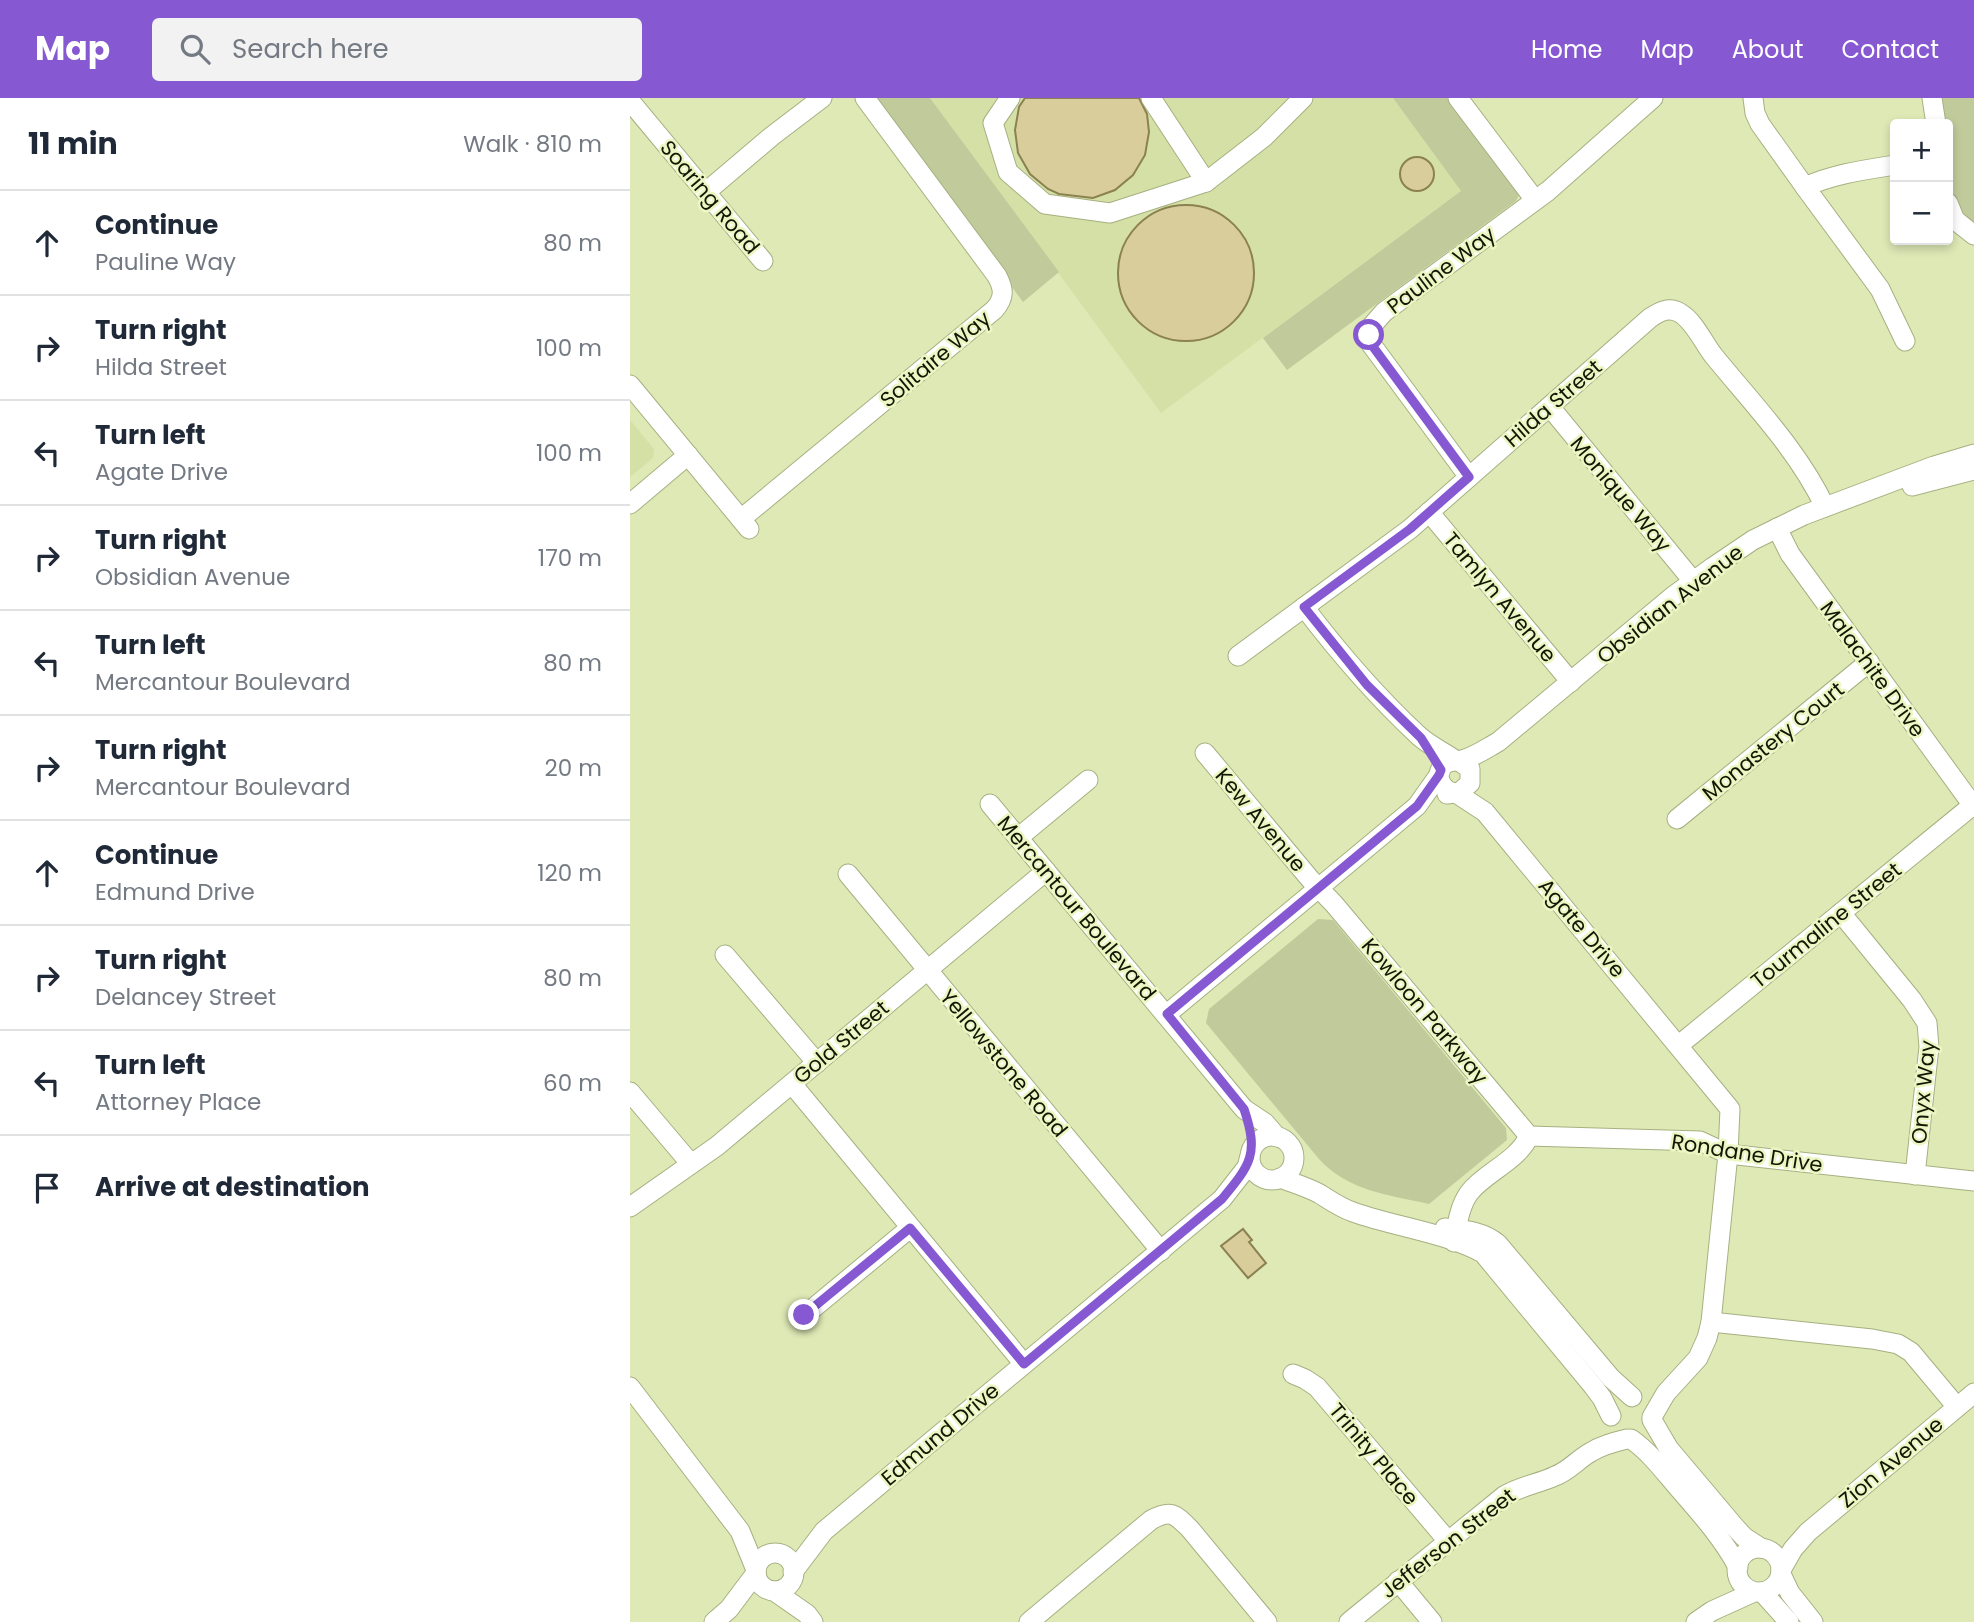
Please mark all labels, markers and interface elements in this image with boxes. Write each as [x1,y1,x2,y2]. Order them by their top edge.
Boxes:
search box [152,18,642,81]
text: Map [35,25,110,72]
icon: search [176,30,214,68]
text: Search here [232,31,389,67]
text: Home [1531,33,1603,66]
text: Map [1641,33,1694,66]
text: About [1732,33,1803,66]
text: Contact [1841,33,1939,66]
map controls [1890,119,1953,245]
button: + [1890,119,1953,182]
text: 11 min [28,122,118,165]
text: Walk · 810 m [463,128,602,160]
street label: Soaring Road [654,134,766,260]
button: − [1890,182,1953,245]
text: Continue [95,207,218,243]
street label: Pauline Way [1381,220,1501,320]
icon: ahead [28,224,66,262]
text: 80 m [543,227,602,259]
text: Pauline Way [95,246,236,278]
street label: Solitaire Way [874,304,997,414]
text: Turn right [95,312,227,348]
route start [1353,319,1384,350]
icon: right [28,329,66,367]
text: 100 m [536,332,602,364]
text: Hilda Street [95,351,227,383]
street label: Hilda Street [1498,353,1608,453]
text: Turn left [95,417,206,453]
street label: Monique Way [1564,430,1678,558]
icon: left [28,434,66,472]
text: 100 m [536,437,602,469]
text: Agate Drive [95,456,228,488]
text: Turn right [95,522,227,558]
street label: Tamlyn Avenue [1437,526,1563,668]
street label: Obsidian Avenue [1591,538,1749,670]
icon: right [28,539,66,577]
text: 170 m [538,542,602,574]
text: Obsidian Avenue [95,561,290,593]
street label: Malachite Drive [1814,595,1932,743]
text: Turn left [95,627,206,663]
icon: left [28,644,66,682]
text: 80 m [543,647,602,679]
text: Mercantour Boulevard [95,666,350,698]
street label: Monastery Court [1696,675,1850,807]
text: Turn right [95,732,227,768]
icon: right [28,749,66,787]
text: 20 m [544,752,602,784]
street label: Kew Avenue [1209,762,1313,878]
text: Mercantour Boulevard [95,771,350,803]
street label: Mercantour Boulevard [991,809,1163,1007]
text: Continue [95,837,218,873]
icon: ahead [28,854,66,892]
street label: Tourmaline Street [1745,855,1907,995]
text: 120 m [537,857,602,889]
street label: Agate Drive [1532,872,1632,984]
text: Edmund Drive [95,876,255,908]
street label: Kowloon Parkway [1355,932,1495,1090]
text: Turn right [95,942,227,978]
icon: right [28,959,66,997]
text: 80 m [543,962,602,994]
text: Delancey Street [95,981,276,1013]
street label: Yellowstone Road [933,983,1075,1143]
street label: Gold Street [787,994,895,1090]
street label: Onyx Way [1904,1039,1942,1145]
text: Turn left [95,1047,206,1083]
icon: left [28,1064,66,1102]
text: 60 m [543,1067,602,1099]
text: Attorney Place [95,1086,261,1118]
street label: Rondane Drive [1669,1127,1825,1179]
icon: arrive [28,1169,66,1207]
text: Arrive at destination [95,1169,370,1205]
route end [788,1299,819,1330]
street label: Edmund Drive [875,1376,1005,1492]
street label: Trinity Place [1323,1397,1425,1511]
street label: Zion Avenue [1833,1410,1949,1514]
street label: Jefferson Street [1375,1481,1521,1605]

